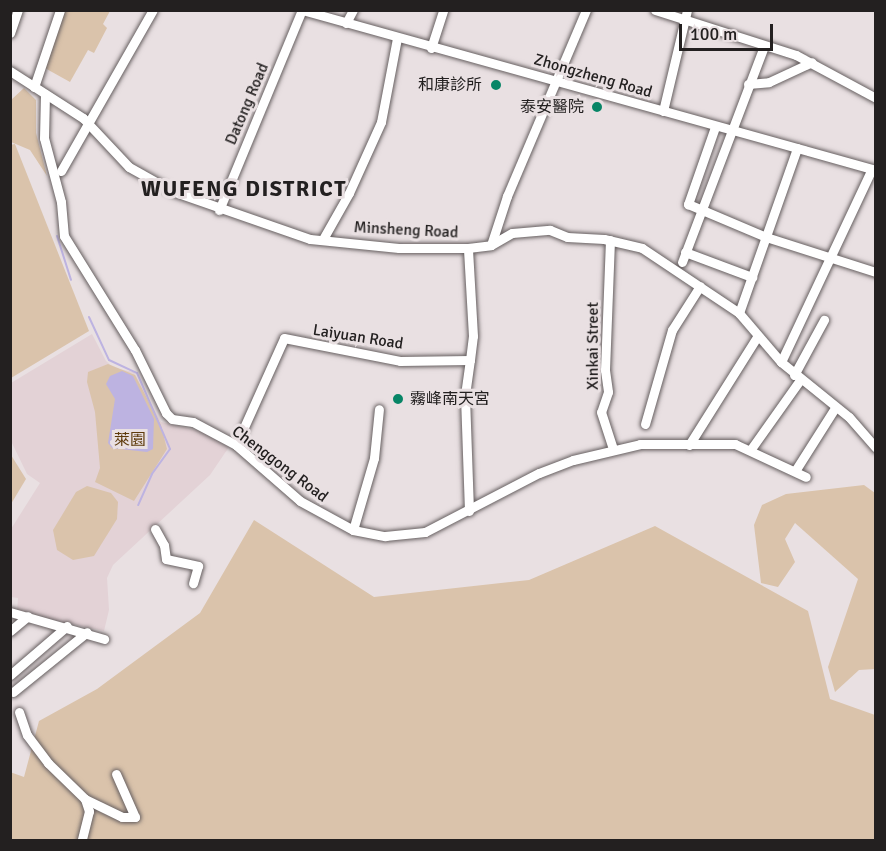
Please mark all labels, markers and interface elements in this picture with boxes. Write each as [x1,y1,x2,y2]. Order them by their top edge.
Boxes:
scale bar [682,12,776,50]
text: 100 m [690,23,737,45]
street label: Zhongzheng Road [532,50,654,102]
street label: Datong Road [221,60,273,148]
place label: 和康診所 [418,75,482,95]
marker: 和康診所 [487,76,505,94]
place label: 泰安醫院 [520,97,584,117]
marker: 泰安醫院 [588,98,606,116]
district label: WUFENG DISTRICT [141,176,347,202]
street label: Minsheng Road [353,218,459,242]
street label: Xinkai Street [583,302,603,390]
street label: Laiyuan Road [311,320,405,354]
place label: 霧峰南天宮 [410,389,490,409]
marker: 霧峰南天宮 [391,392,405,406]
street label: Chenggong Road [228,422,332,506]
park label: 萊園 [114,430,146,450]

